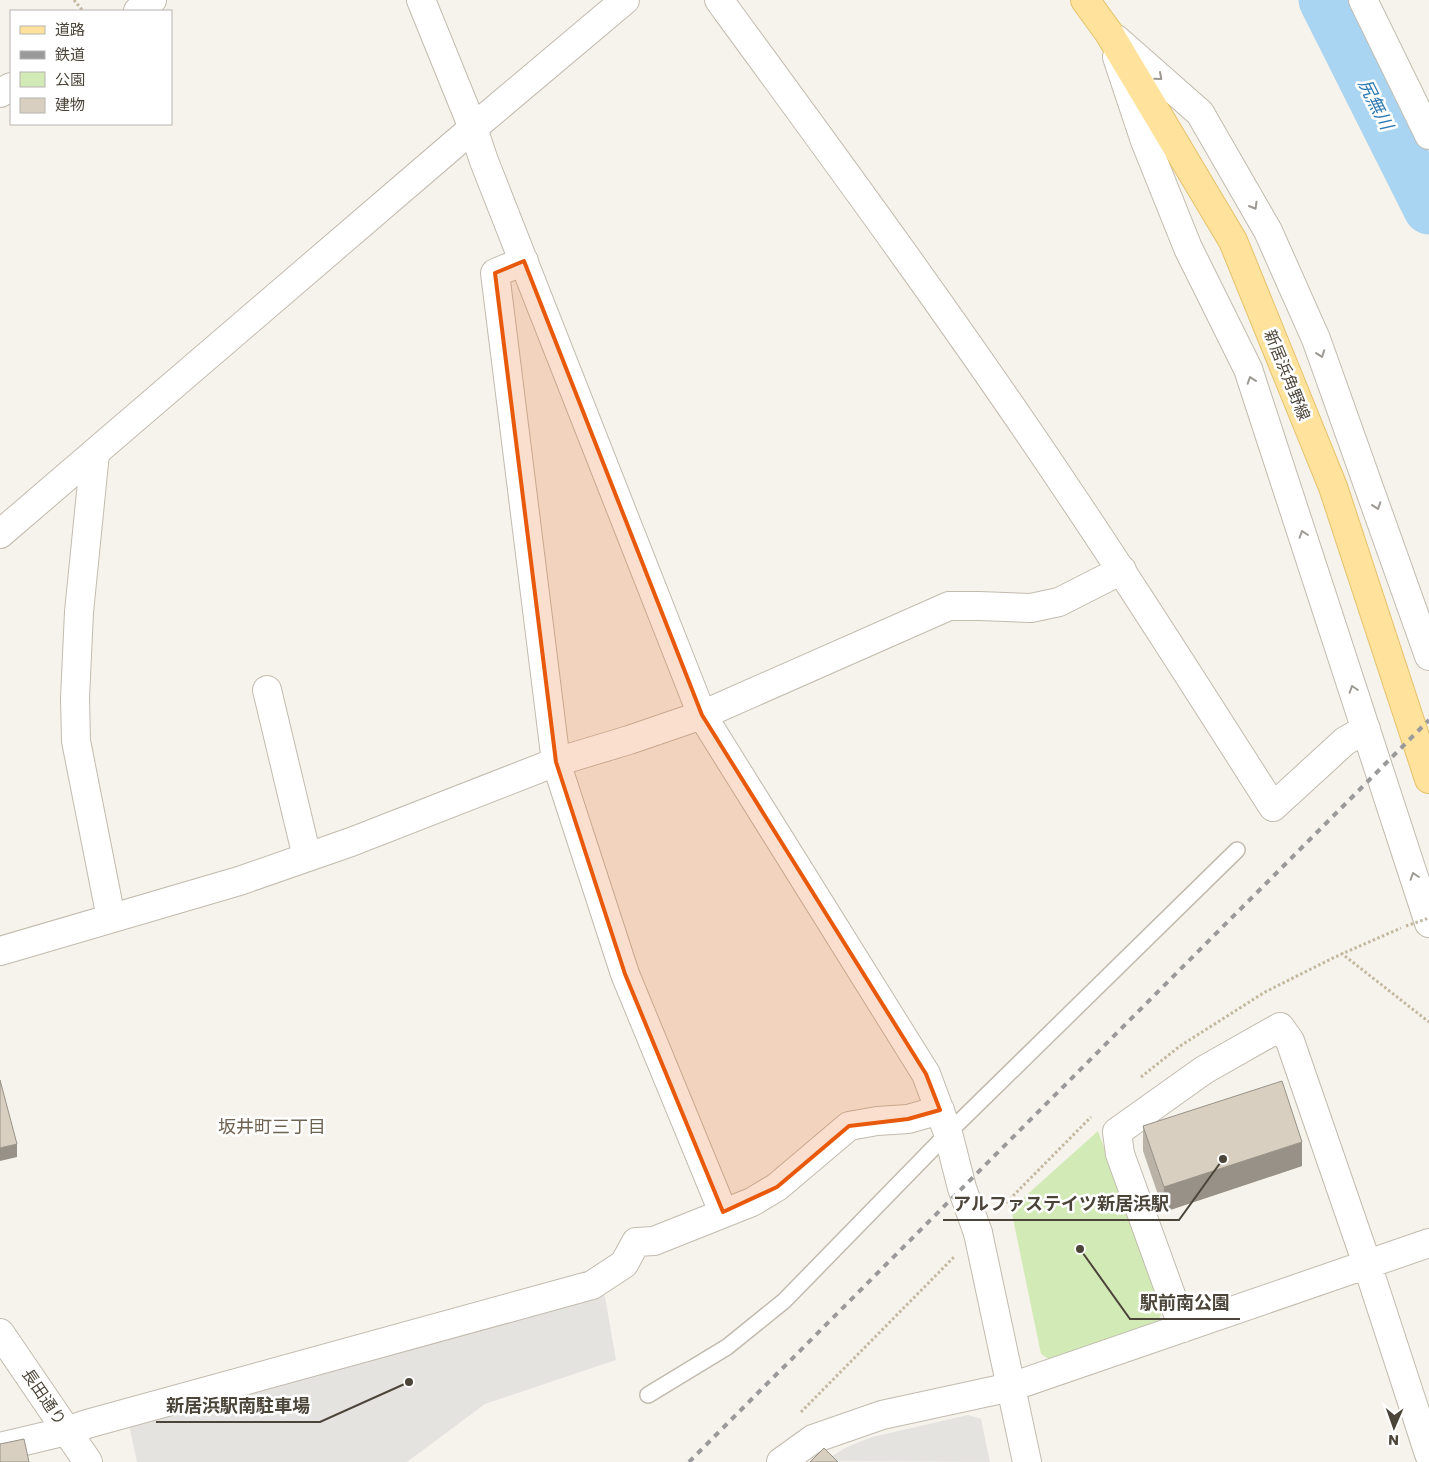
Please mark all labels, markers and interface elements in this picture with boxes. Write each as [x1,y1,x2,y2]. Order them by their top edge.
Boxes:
legend [10,10,172,125]
text: 道路 [55,19,85,40]
text: 鉄道 [55,44,85,65]
text: 公園 [55,69,85,90]
one-way arrow [1153,71,1162,80]
water label: 尻無川 [1353,74,1400,136]
text: 建物 [55,94,85,115]
one-way arrow [1247,201,1257,210]
street label: 新居浜角野線 [1258,326,1316,424]
one-way arrow [1315,349,1325,357]
one-way arrow [1247,376,1257,384]
one-way arrow [1371,502,1381,510]
one-way arrow [1299,530,1309,539]
one-way arrow [1348,685,1358,693]
one-way arrow [1409,873,1419,881]
district label: 坂井町三丁目 [218,1114,326,1139]
callout: アルファステイツ新居浜駅 [943,1187,1179,1220]
text: アルファステイツ新居浜駅 [953,1191,1169,1216]
callout: 駅前南公園 [1130,1286,1240,1319]
text: 駅前南公園 [1140,1290,1230,1315]
street label: 長田通り [17,1364,71,1430]
callout: 新居浜駅南駐車場 [156,1389,320,1422]
text: 新居浜駅南駐車場 [166,1393,310,1418]
north arrow [1369,1402,1419,1452]
text: N [1388,1430,1399,1450]

